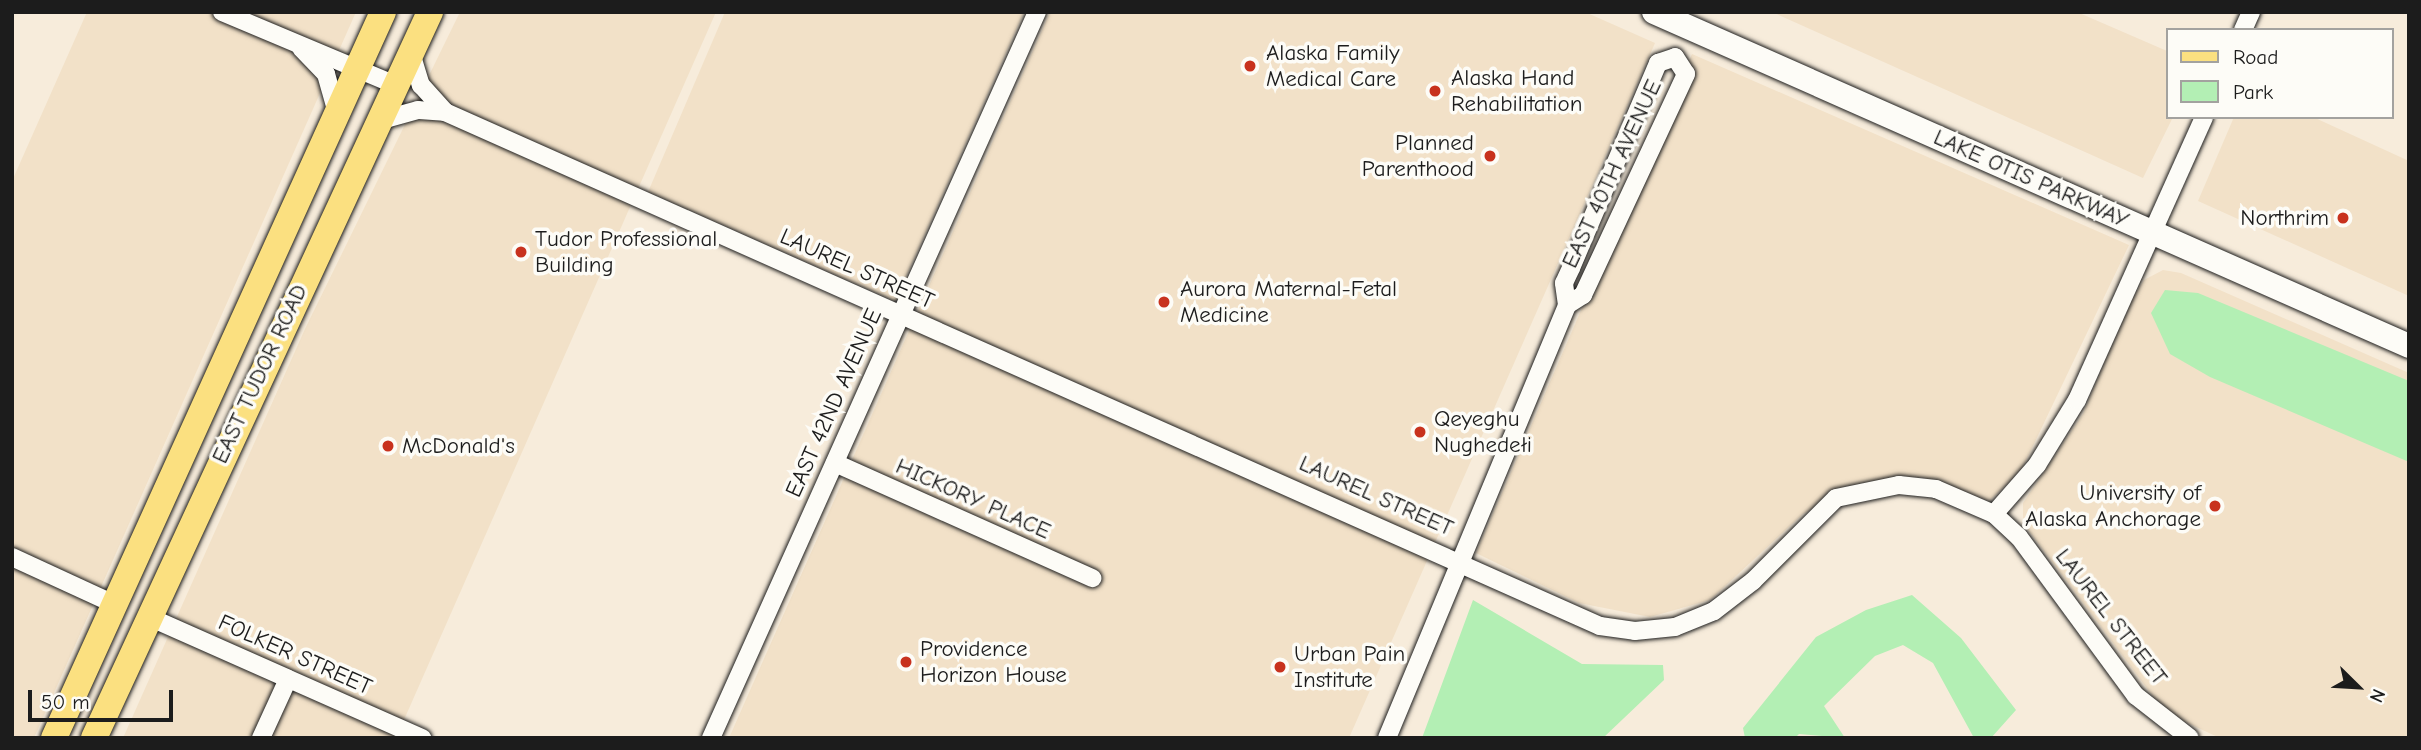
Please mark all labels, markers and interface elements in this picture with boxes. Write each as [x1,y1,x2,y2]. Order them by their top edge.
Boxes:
legend [2166,28,2393,119]
place label: Alaska Family Medical Care [1266,39,1399,93]
text: Road [2233,45,2278,69]
marker: Alaska Family Medical Care [1240,56,1260,76]
place label: Alaska Hand Rehabilitation [1451,64,1582,118]
street label: EAST 40TH AVENUE [1556,75,1668,273]
text: Park [2233,80,2273,104]
marker: Alaska Hand Rehabilitation [1425,81,1445,101]
street label: LAKE OTIS PARKWAY [1929,124,2133,234]
place label: Planned Parenthood [1362,129,1474,183]
marker: Planned Parenthood [1480,146,1500,166]
place label: Northrim [2240,204,2329,232]
marker: Northrim [2335,210,2351,226]
street label: LAUREL STREET [776,223,938,315]
place label: Tudor Professional Building [535,225,717,279]
marker: Tudor Professional Building [513,244,529,260]
place label: Aurora Maternal-Fetal Medicine [1180,275,1397,329]
street label: EAST TUDOR ROAD [206,280,314,468]
marker: Aurora Maternal-Fetal Medicine [1154,292,1174,312]
street label: EAST 42ND AVENUE [780,304,888,502]
place label: Qeyeghu Nughedełi [1434,405,1532,459]
marker: Qeyeghu Nughedełi [1412,424,1428,440]
place label: McDonald's [402,432,515,460]
marker: McDonald's [380,438,396,454]
street label: LAUREL STREET [1295,450,1457,542]
street label: HICKORY PLACE [891,453,1055,545]
place label: University of Alaska Anchorage [2025,479,2201,533]
marker: University of Alaska Anchorage [2207,498,2223,514]
street label: LAUREL STREET [2049,543,2173,691]
street label: FOLKER STREET [214,609,376,701]
place label: Providence Horizon House [920,635,1067,689]
place label: Urban Pain Institute [1294,640,1405,694]
north arrow [2323,652,2393,722]
marker: Providence Horizon House [898,654,914,670]
marker: Urban Pain Institute [1272,659,1288,675]
scale bar [32,676,177,720]
text: N [2365,685,2390,706]
text: 50 m [41,690,90,714]

